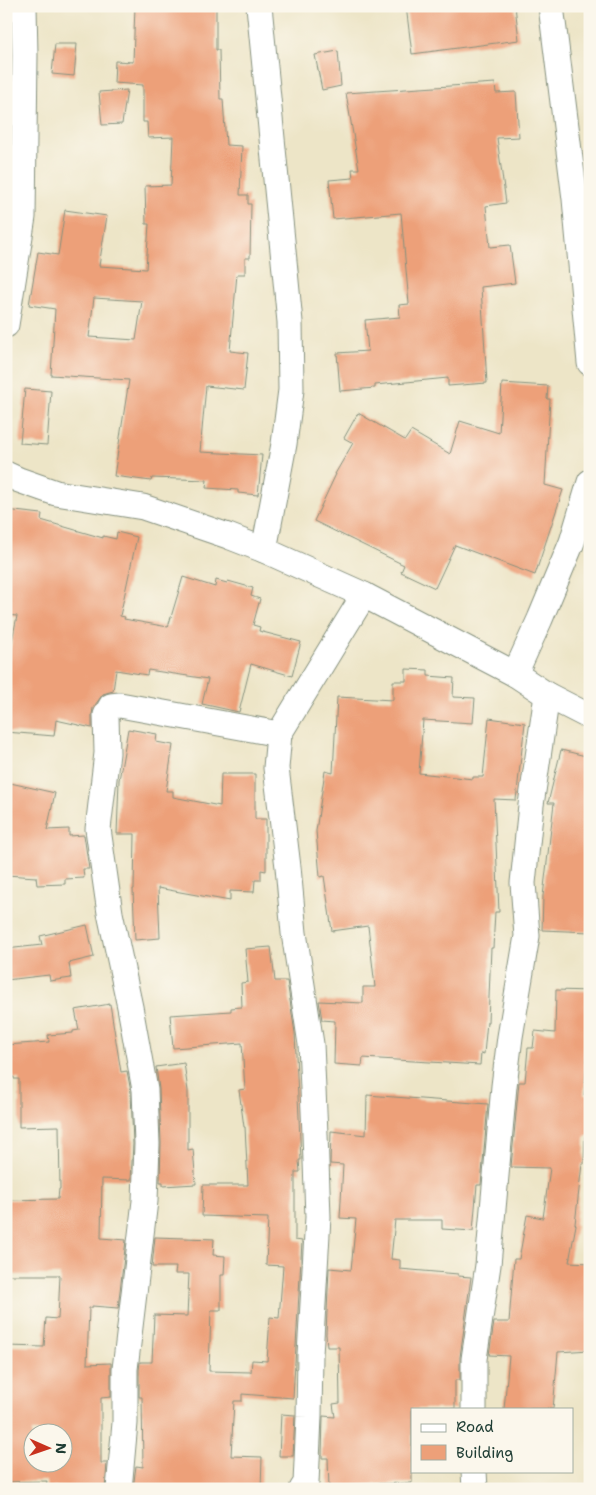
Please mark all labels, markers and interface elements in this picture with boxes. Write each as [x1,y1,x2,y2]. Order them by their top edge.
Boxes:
legend [411,1408,574,1472]
text: Road [456,1417,494,1437]
north arrow [22,1422,72,1472]
text: N [52,1443,70,1454]
text: Building [456,1443,513,1463]

